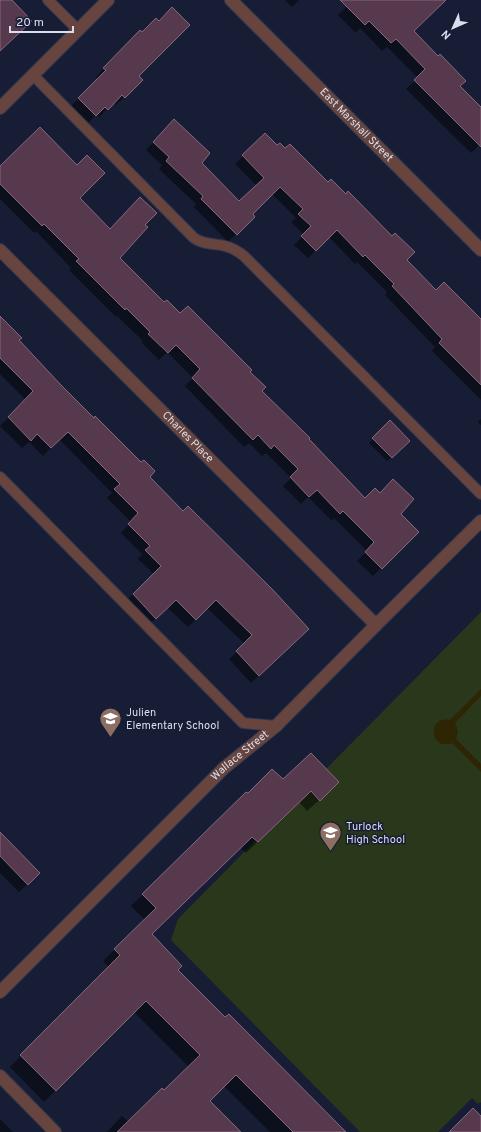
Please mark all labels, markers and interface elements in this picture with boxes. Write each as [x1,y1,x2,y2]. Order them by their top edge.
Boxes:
scale bar [10,8,73,34]
north arrow [433,8,473,48]
text: 20 m [16,15,44,31]
text: N [439,27,454,42]
street label: East Marshall Street [316,85,396,165]
street label: Charles Place [159,408,216,466]
school or university icon: Julien Elementary School [98,706,124,739]
place label: Julien Elementary School [126,706,219,733]
street label: Wallace Street [208,728,272,784]
school or university icon: Turlock High School [317,820,343,853]
place label: Turlock High School [346,820,405,847]

